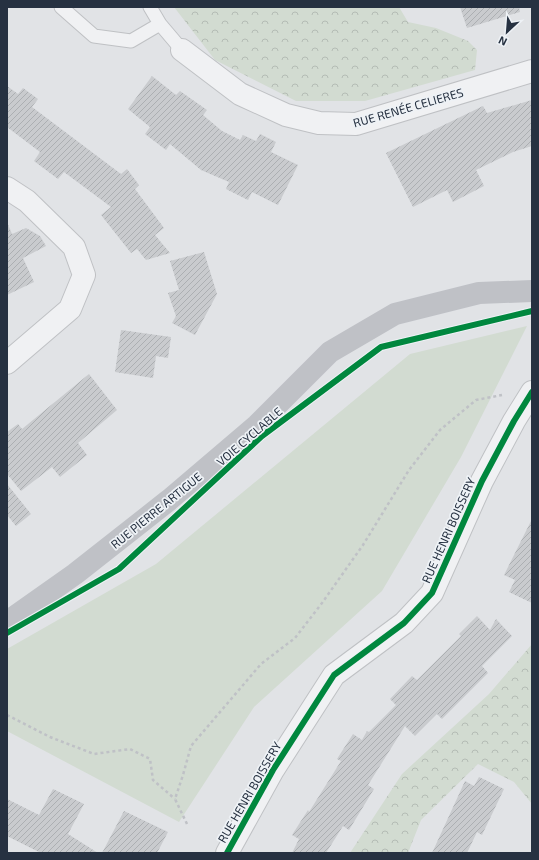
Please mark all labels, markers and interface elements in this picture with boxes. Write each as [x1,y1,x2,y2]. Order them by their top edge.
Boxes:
north arrow [487,12,527,52]
text: N [496,34,509,49]
street label: RUE RENÉE CELIERES [351,84,465,129]
street label: VOIE CYCLABLE [213,404,285,468]
street label: RUE PIERRE ARTIGUE [108,469,204,551]
street label: RUE HENRI BOISSERY [418,475,478,585]
street label: RUE HENRI BOISSERY [214,739,284,845]

